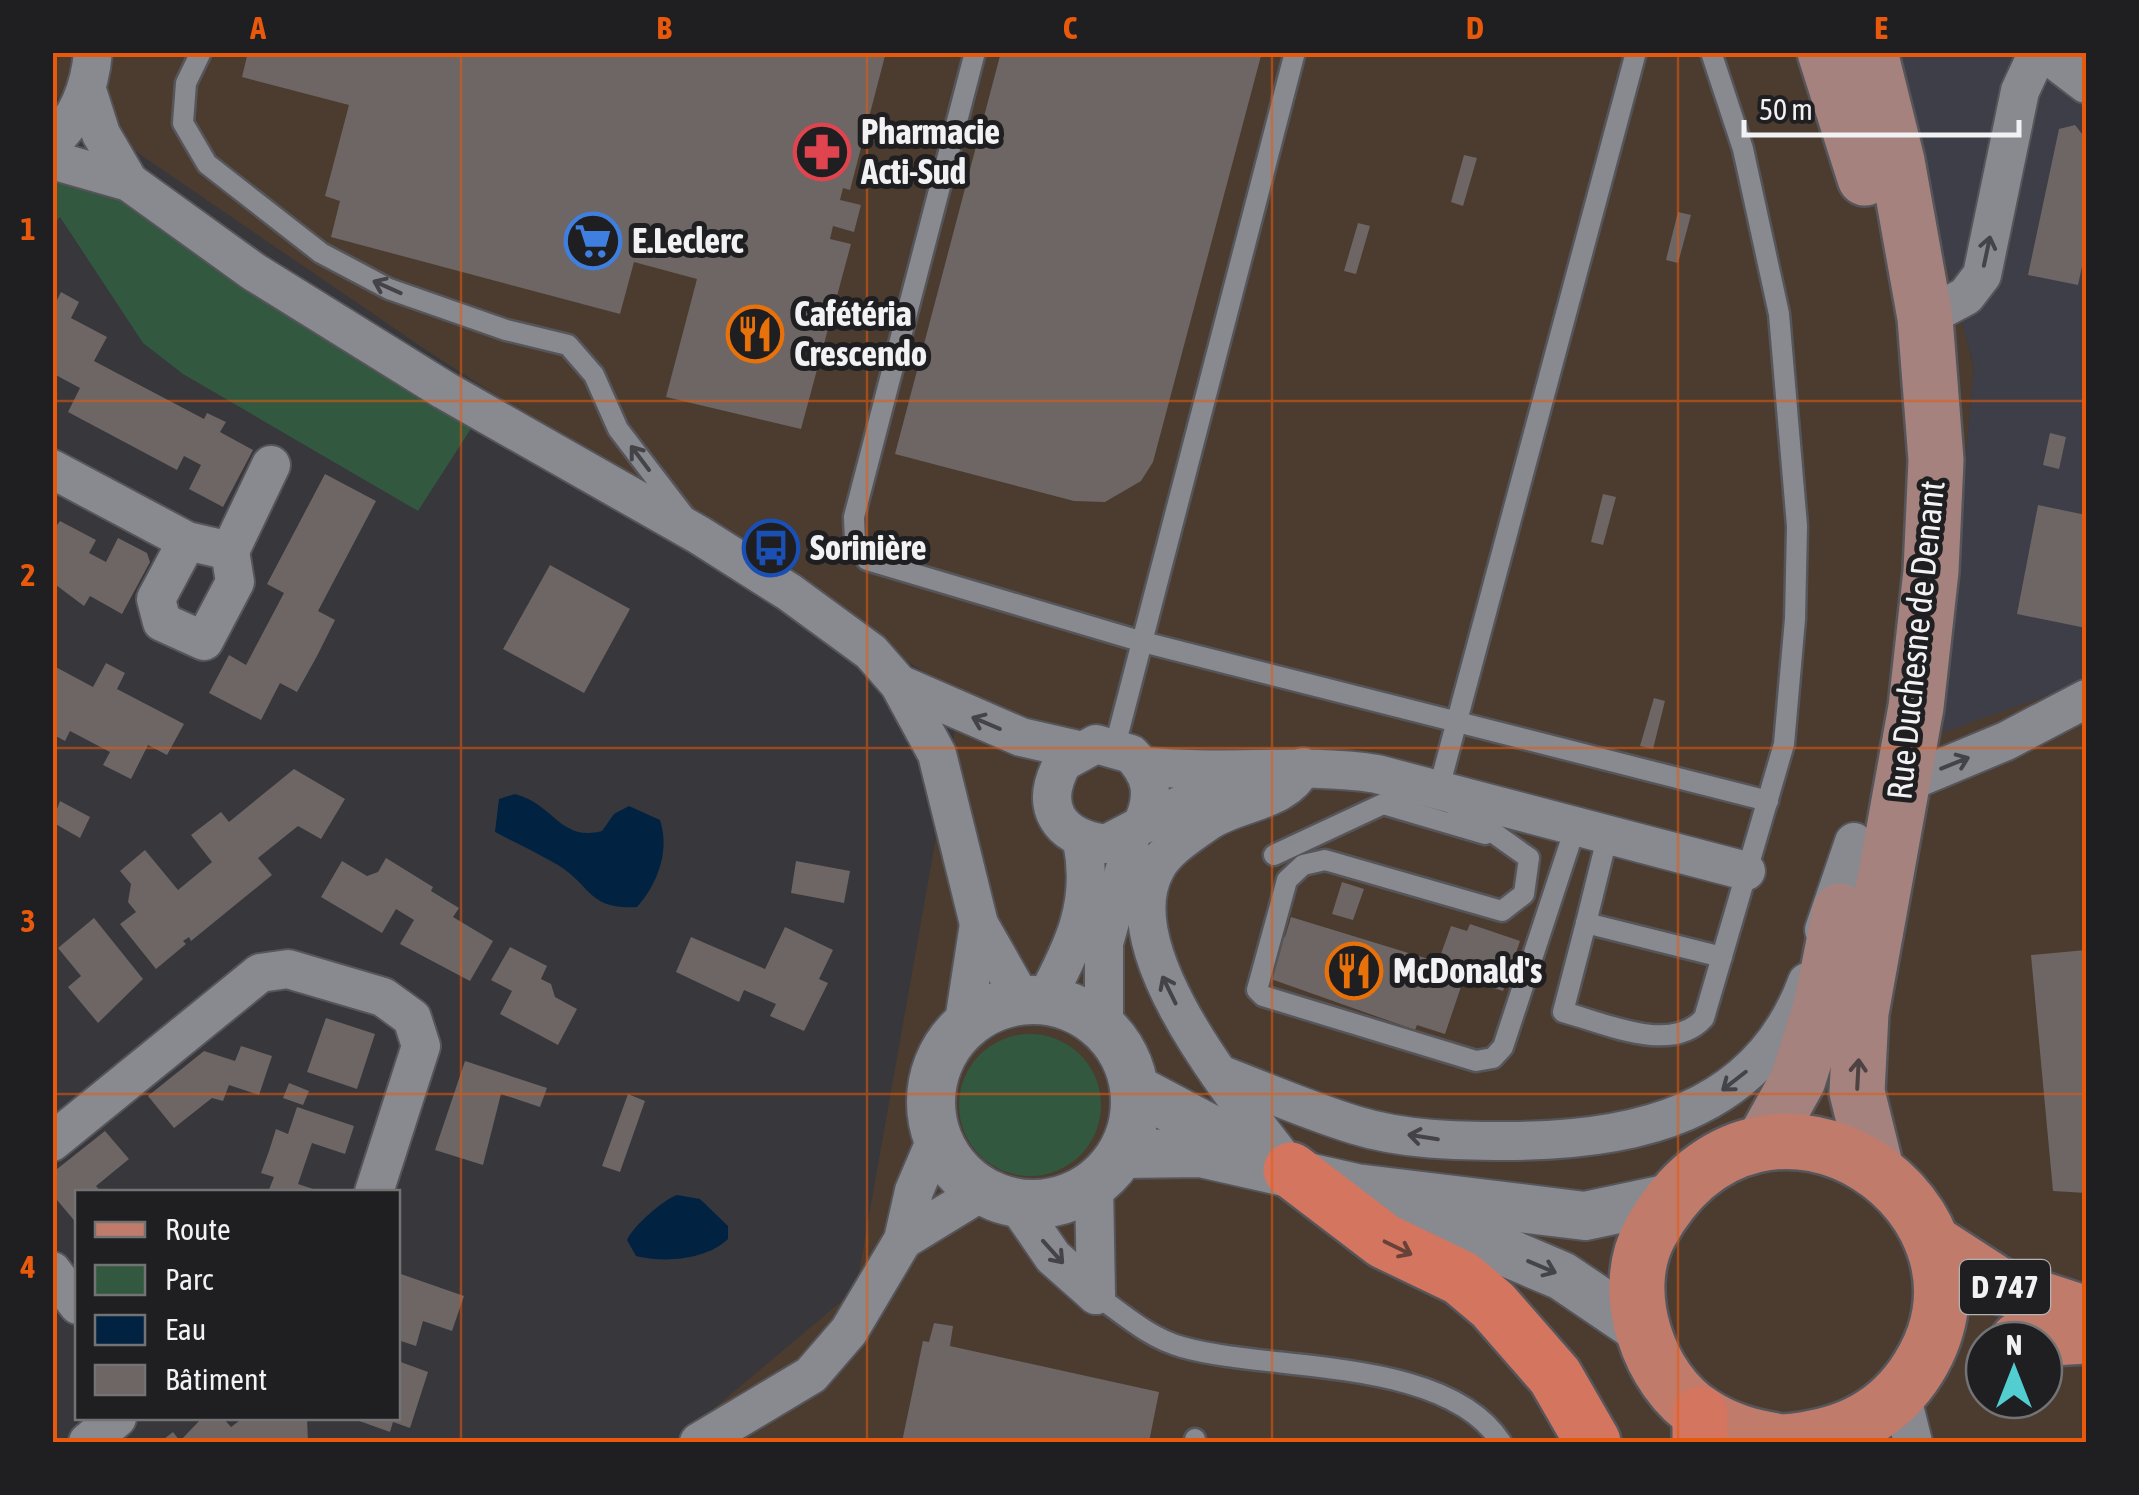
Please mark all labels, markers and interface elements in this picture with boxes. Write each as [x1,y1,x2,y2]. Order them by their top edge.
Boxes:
text: A [249,9,266,46]
text: B [656,9,672,46]
text: C [1063,9,1078,46]
text: D [1466,9,1484,46]
text: E [1874,9,1888,46]
scale bar [1744,75,2019,137]
text: 50 m [1759,92,1813,126]
place label: Pharmacie Acti-Sud [860,111,1000,191]
pharmacy icon: Pharmacie Acti-Sud [792,122,852,182]
text: 1 [20,210,36,247]
supermarket icon: E.Leclerc [563,211,623,271]
place label: E.Leclerc [632,220,743,260]
one-way arrow [1979,236,1998,268]
one-way arrow [372,277,403,295]
place label: Cafétéria Crescendo [794,293,927,373]
restaurant icon: Cafétéria Crescendo [725,304,785,364]
one-way arrow [630,445,652,471]
street label: Rue Duchesne de Denant [1878,478,1952,801]
bus stop icon: Sorinière [741,518,801,578]
place label: Sorinière [810,527,927,567]
text: 2 [20,556,36,593]
one-way arrow [971,713,1002,731]
one-way arrow [1939,752,1969,770]
text: 3 [20,902,36,939]
restaurant icon: McDonald's [1324,941,1384,1001]
place label: McDonald's [1393,950,1542,990]
one-way arrow [1159,976,1178,1006]
one-way arrow [1849,1058,1868,1090]
one-way arrow [1721,1070,1748,1091]
one-way arrow [1408,1127,1440,1146]
legend [75,1190,400,1420]
text: Route [165,1212,231,1246]
one-way arrow [1041,1239,1064,1264]
one-way arrow [1383,1239,1413,1258]
text: 4 [19,1248,36,1285]
one-way arrow [1526,1260,1557,1278]
road number: D 747 [1960,1260,2050,1314]
text: Parc [165,1262,214,1296]
text: Eau [165,1312,206,1346]
north arrow [1964,1320,2064,1420]
text: N [2006,1329,2022,1361]
text: Bâtiment [165,1362,267,1396]

